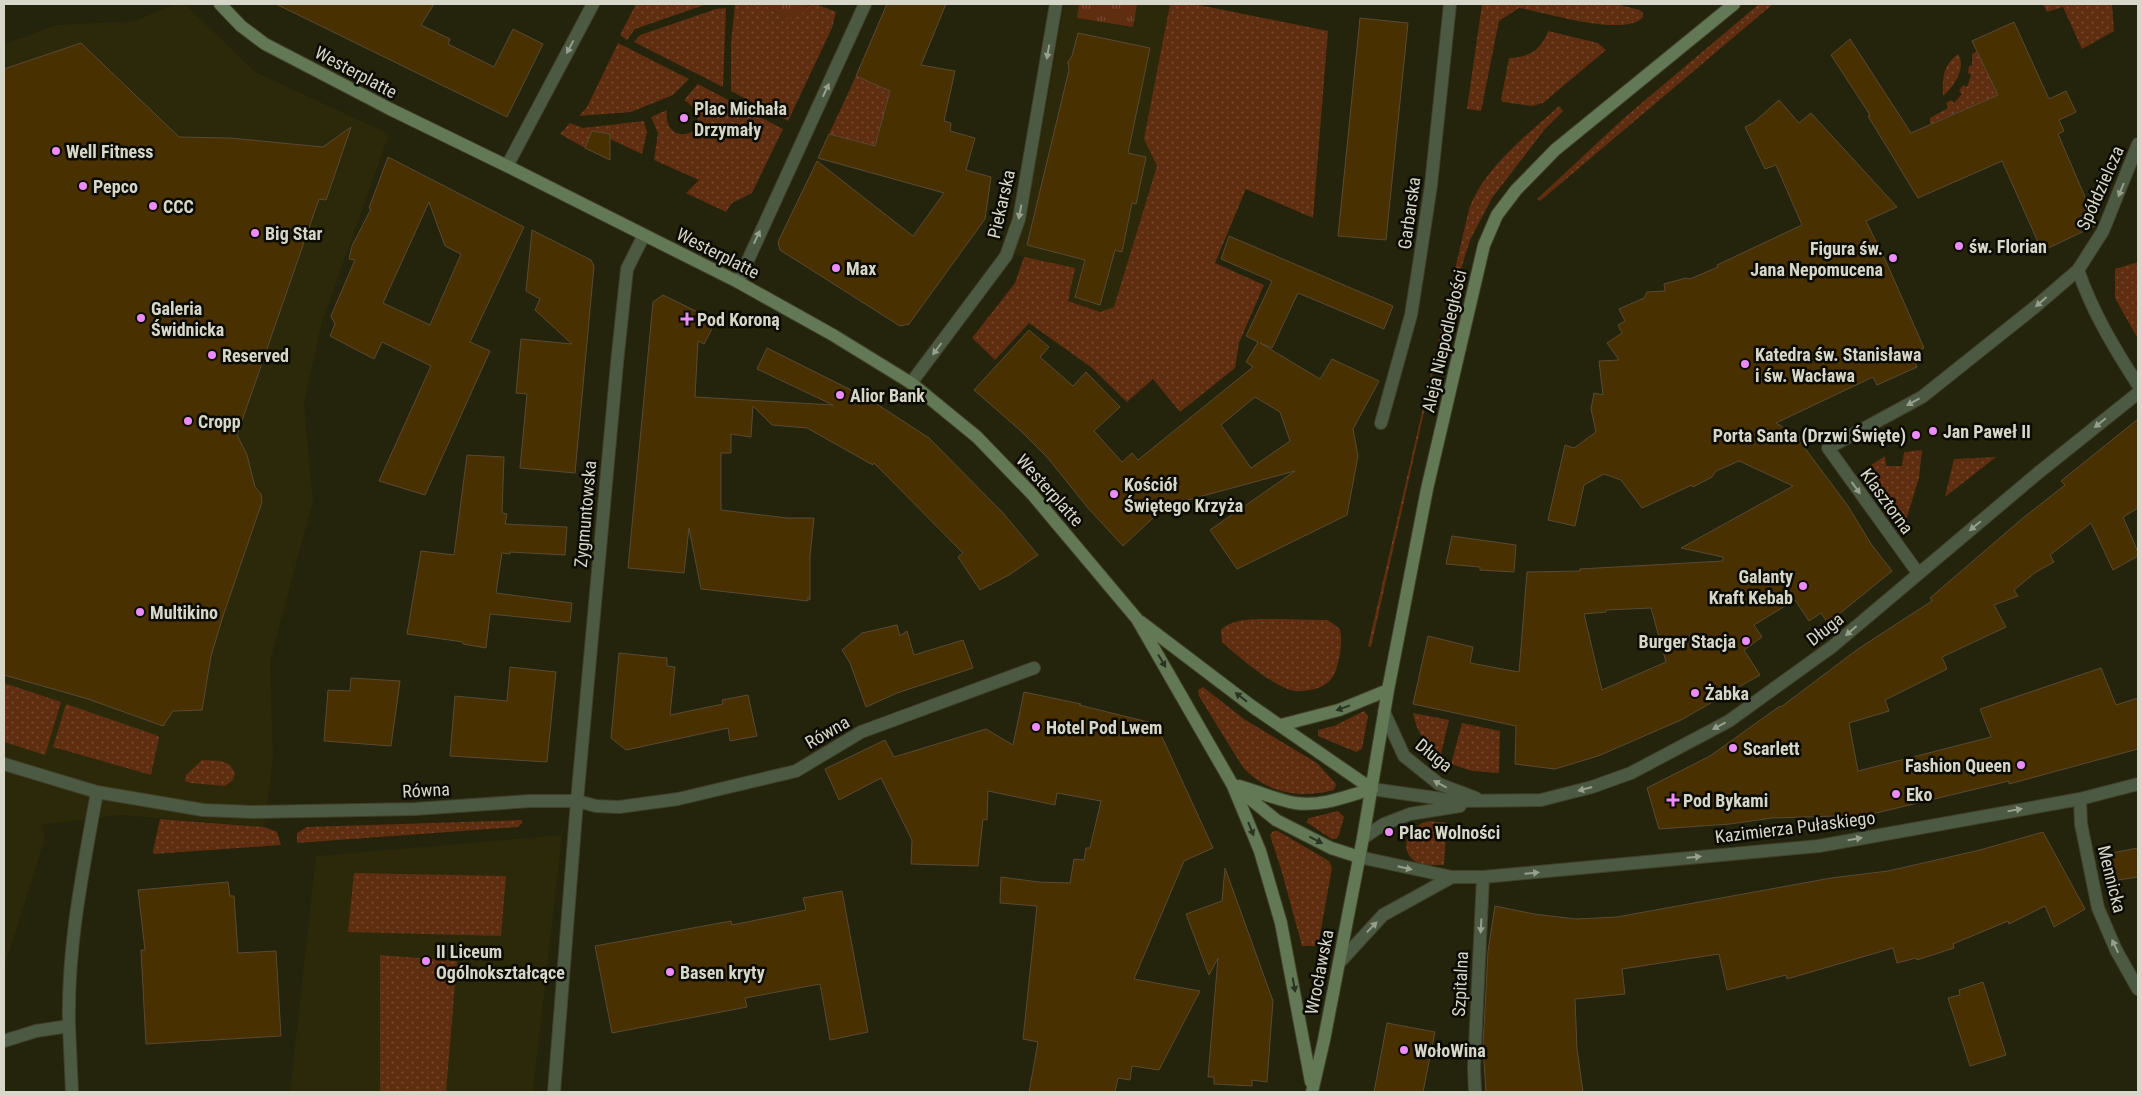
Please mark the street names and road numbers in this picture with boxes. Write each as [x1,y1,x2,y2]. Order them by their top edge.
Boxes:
street label: Westerplatte [311,42,401,102]
street label: Spółdzielcza [2072,143,2128,233]
street label: Piekarska [983,168,1019,240]
street label: Garbarska [1394,176,1424,250]
street label: Westerplatte [673,223,763,283]
street label: Aleja Niepodległości [1417,268,1471,414]
street label: Westerplatte [1012,450,1088,530]
street label: Zygmuntowska [570,460,600,568]
street label: Klasztorna [1856,464,1918,538]
street label: Długa [1802,608,1848,650]
street label: Równa [801,711,853,753]
street label: Długa [1411,734,1457,776]
street label: Równa [402,778,450,802]
street label: Kazimierza Pułaskiego [1714,807,1876,847]
street label: Mennicka [2094,843,2130,915]
street label: Wrocławska [1300,928,1338,1016]
street label: Szpitalna [1448,951,1472,1017]

